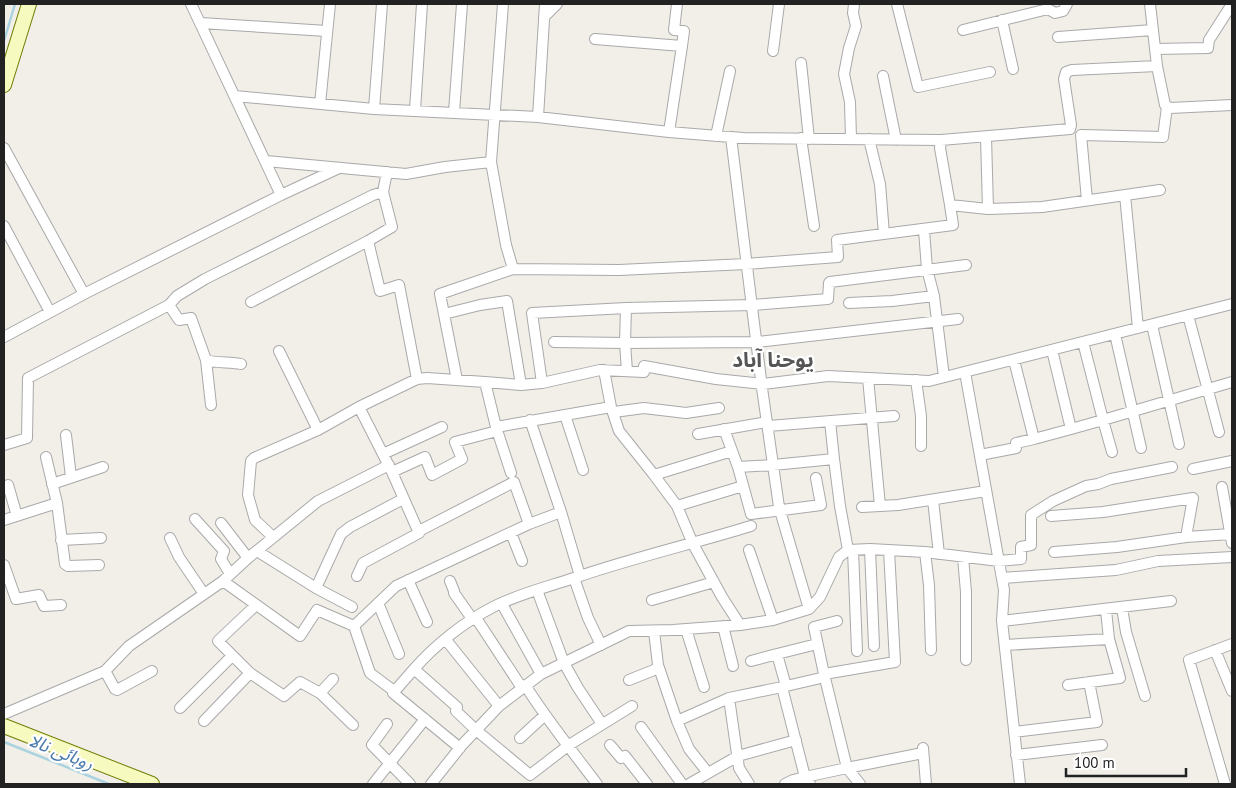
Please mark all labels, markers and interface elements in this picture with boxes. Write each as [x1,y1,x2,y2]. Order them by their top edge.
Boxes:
district label: یوحنا آباد [732,346,814,373]
water label: روہائی نالا [25,728,97,775]
scale bar [1066,746,1186,778]
text: 100 m [1074,753,1115,772]

